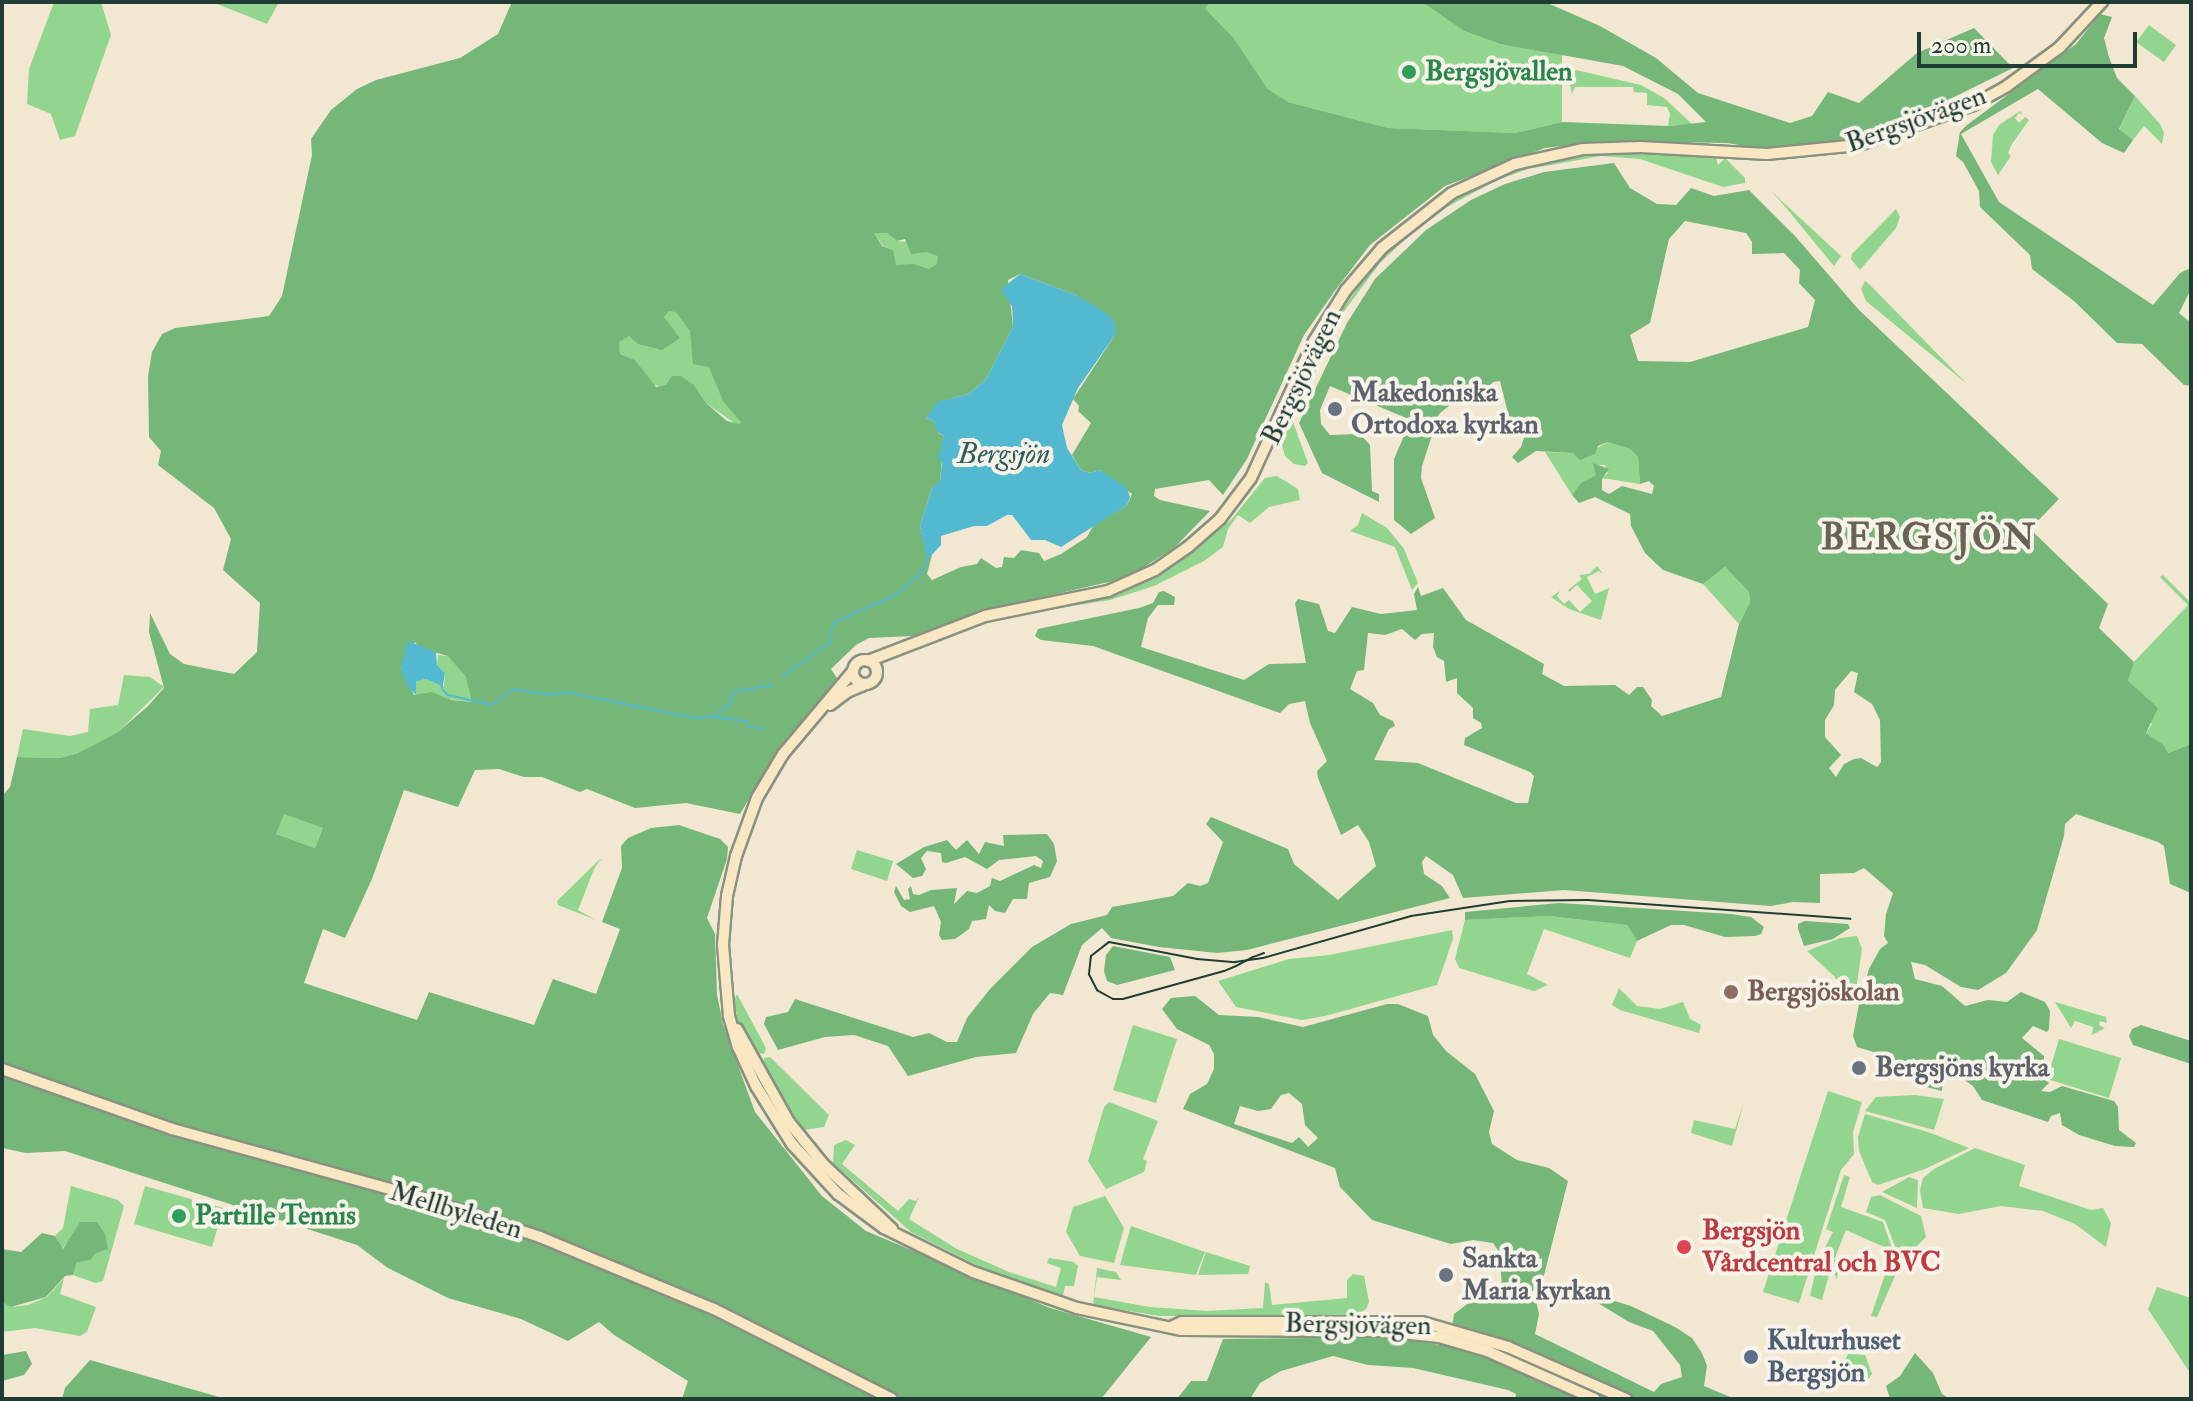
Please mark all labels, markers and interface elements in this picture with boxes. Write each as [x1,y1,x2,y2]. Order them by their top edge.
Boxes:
scale bar [1921,16,2141,66]
text: 200 m [1931,30,1991,61]
place label: Bergsjövallen [1425,55,1572,89]
marker: Bergsjövallen [1400,63,1418,81]
street label: Bergsjövägen [1841,79,1991,161]
street label: Bergsjövägen [1255,304,1349,450]
place label: Makedoniska Ortodoxa kyrkan [1351,376,1539,442]
marker: Makedoniska Ortodoxa kyrkan [1326,400,1344,418]
water label: Bergsjön [958,436,1050,472]
district label: BERGSJÖN [1821,516,2037,560]
place label: Bergsjöskolan [1747,975,1900,1009]
marker: Bergsjöskolan [1722,983,1740,1001]
place label: Bergsjöns kyrka [1875,1051,2049,1085]
marker: Bergsjöns kyrka [1850,1059,1868,1077]
street label: Mellbyleden [386,1175,526,1247]
place label: Partille Tennis [195,1199,356,1233]
marker: Partille Tennis [170,1207,188,1225]
place label: Bergsjön Vårdcentral och BVC [1702,1214,1941,1280]
marker: Bergsjön Vårdcentral och BVC [1673,1236,1695,1258]
place label: Sankta Maria kyrkan [1462,1242,1611,1308]
marker: Sankta Maria kyrkan [1437,1266,1455,1284]
street label: Bergsjövägen [1284,1307,1432,1343]
place label: Kulturhuset Bergsjön [1767,1324,1901,1390]
marker: Kulturhuset Bergsjön [1742,1348,1760,1366]

